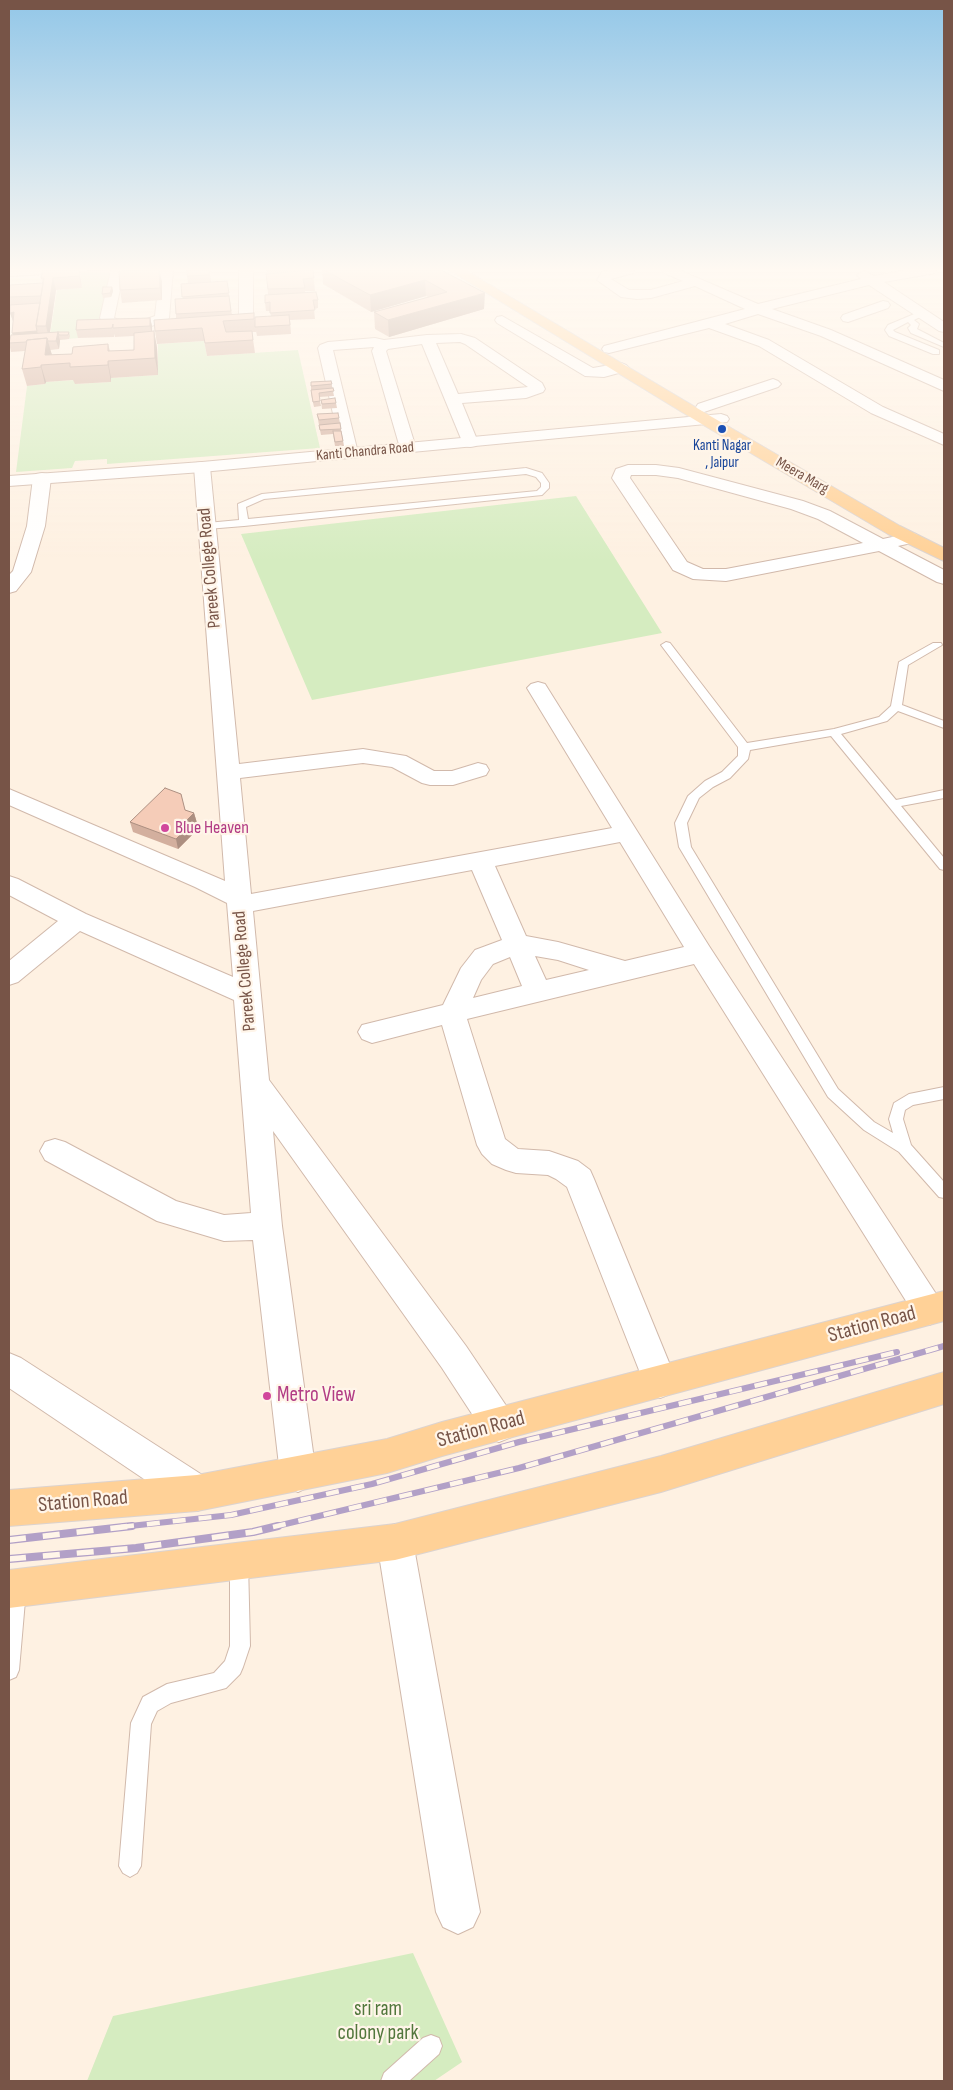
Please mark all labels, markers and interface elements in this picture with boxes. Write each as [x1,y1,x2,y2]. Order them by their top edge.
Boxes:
marker: Kanti Nagar , Jaipur [716,423,728,435]
place label: Kanti Nagar , Jaipur [693,437,751,472]
street label: Kanti Chandra Road [315,439,415,465]
street label: Meera Marg [772,454,832,498]
street label: Pareek College Road [194,507,226,629]
place label: Blue Heaven [175,817,249,839]
marker: Blue Heaven [159,822,171,834]
street label: Pareek College Road [229,910,261,1032]
street label: Station Road [825,1301,919,1349]
place label: Metro View [277,1383,356,1409]
marker: Metro View [261,1390,273,1402]
street label: Station Road [434,1406,528,1454]
street label: Station Road [37,1486,129,1518]
park label: sri ram colony park [338,1997,418,2047]

